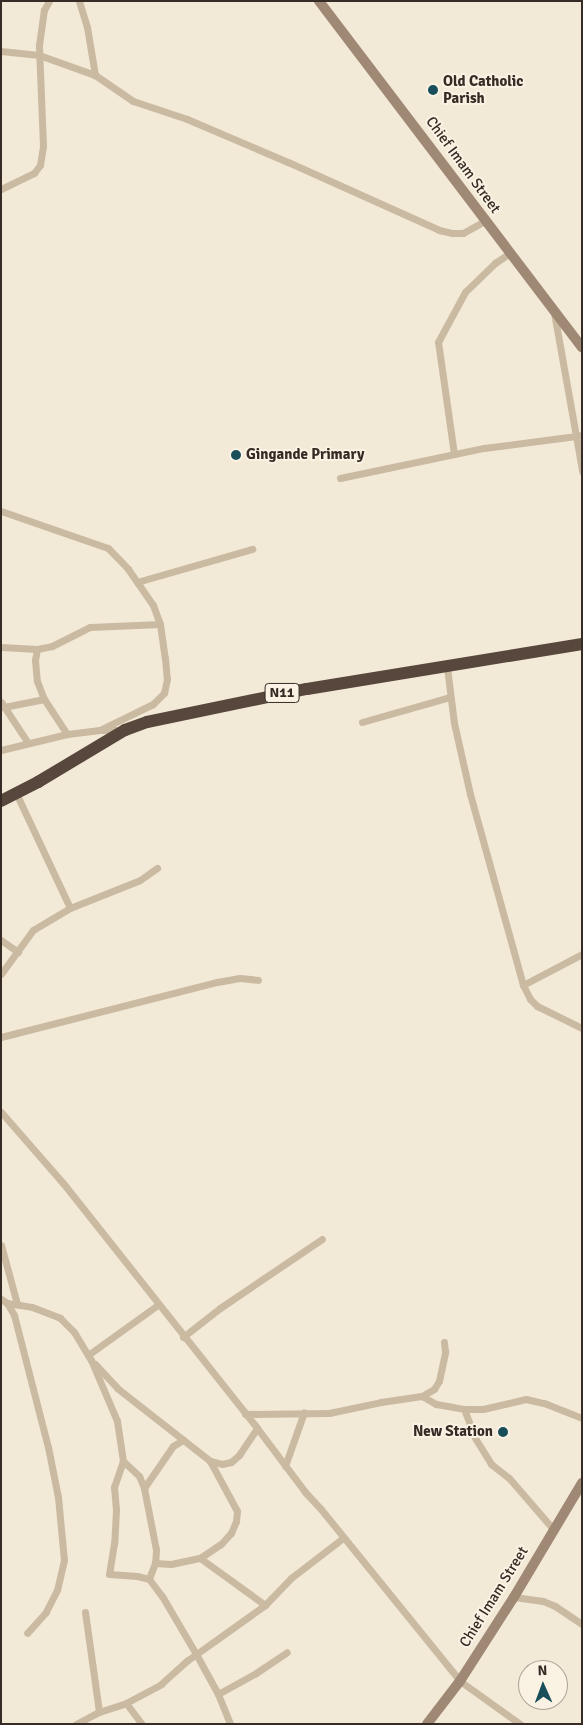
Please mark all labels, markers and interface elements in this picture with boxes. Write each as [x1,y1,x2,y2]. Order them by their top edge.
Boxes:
place label: Old Catholic Parish [443,72,523,107]
marker: Old Catholic Parish [427,84,439,96]
street label: Chief Imam Street [422,113,504,217]
place label: Gingande Primary [246,446,364,464]
marker: Gingande Primary [230,449,242,461]
road number: N11 [264,681,300,704]
place label: New Station [413,1423,493,1441]
marker: New Station [497,1426,509,1438]
street label: Chief Imam Street [456,1543,532,1651]
north arrow [518,1660,568,1710]
text: N [537,1662,548,1679]

